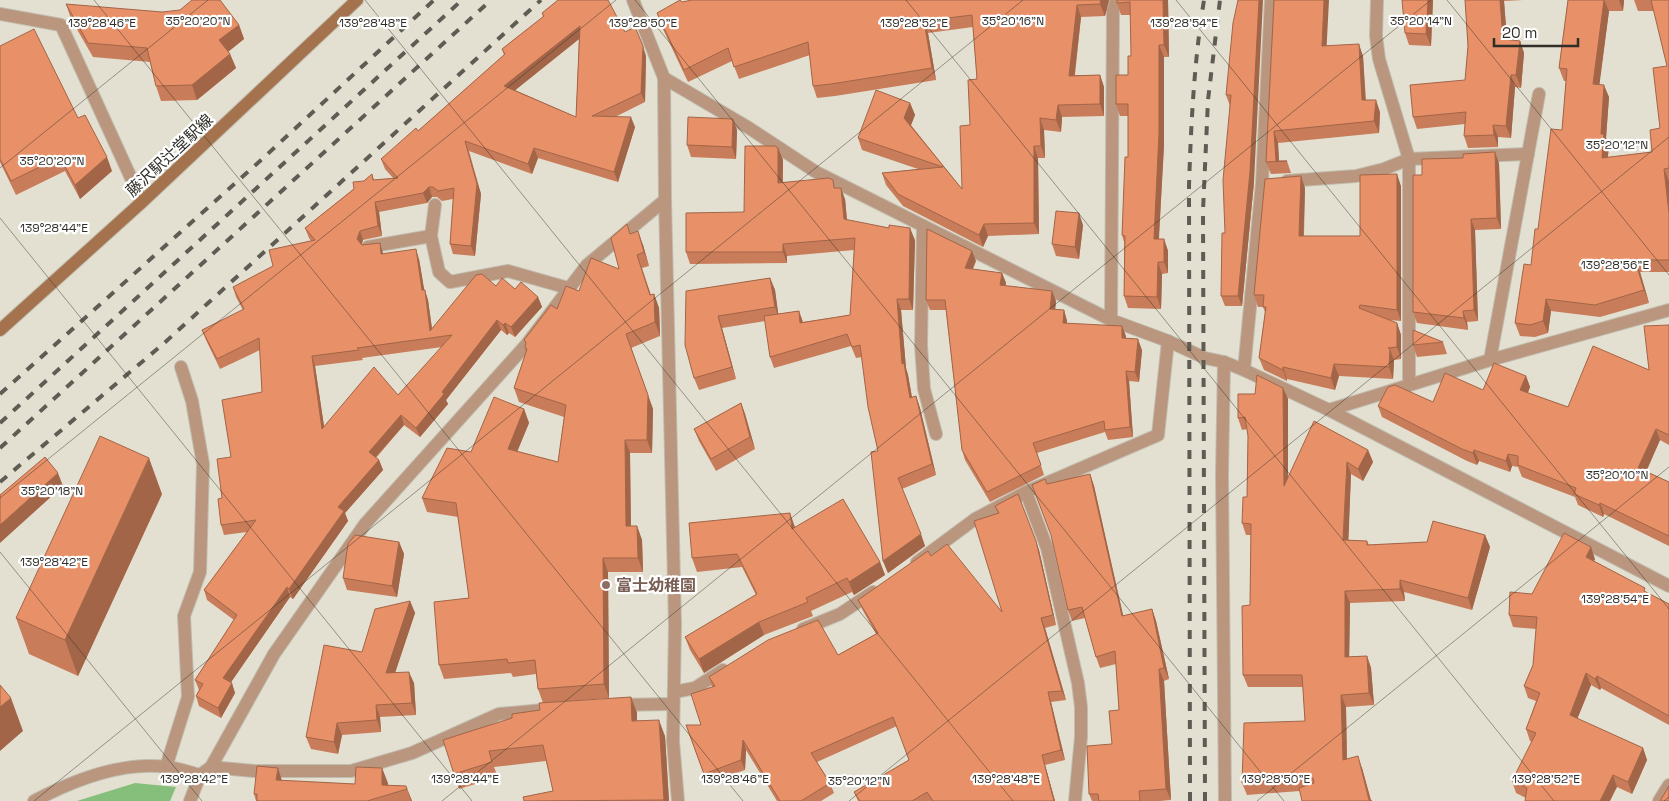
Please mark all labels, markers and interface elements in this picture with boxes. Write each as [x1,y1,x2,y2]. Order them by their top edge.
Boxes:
text: 35°20'20"N [166,13,230,29]
text: 35°20'16"N [982,13,1044,29]
text: 35°20'14"N [1390,13,1452,29]
text: 139°28'46"E [68,15,136,31]
text: 139°28'48"E [339,15,407,31]
text: 139°28'50"E [609,15,678,31]
text: 139°28'52"E [880,15,948,31]
text: 139°28'54"E [1150,15,1218,31]
scale bar [1494,15,1578,47]
text: 20 m [1502,23,1537,42]
street label: 藤沢駅辻堂駅線 [121,109,217,201]
text: 35°20'12"N [1586,137,1648,153]
text: 35°20'20"N [20,153,84,169]
text: 139°28'44"E [20,220,88,236]
text: 139°28'56"E [1581,257,1649,273]
text: 35°20'10"N [1586,467,1648,483]
text: 35°20'18"N [21,483,83,499]
text: 139°28'42"E [20,554,88,570]
place label: 富士幼稚園 [616,575,696,596]
marker: 富士幼稚園 [600,579,612,591]
text: 139°28'54"E [1581,591,1649,607]
text: 139°28'42"E [160,771,228,787]
text: 139°28'44"E [431,771,499,787]
text: 139°28'46"E [701,771,769,787]
text: 139°28'48"E [972,771,1040,787]
text: 139°28'50"E [1242,771,1311,787]
text: 139°28'52"E [1512,771,1580,787]
text: 35°20'12"N [828,773,890,789]

